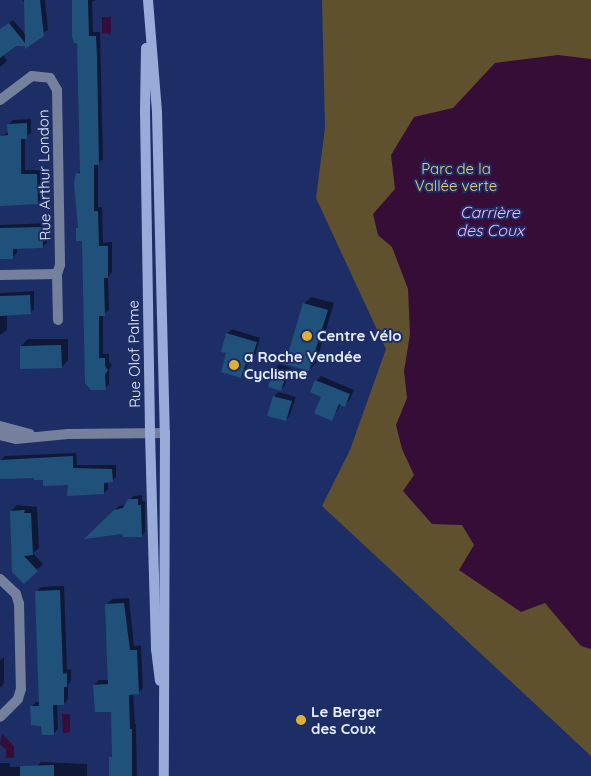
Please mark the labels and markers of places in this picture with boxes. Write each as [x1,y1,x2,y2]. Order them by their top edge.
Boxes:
place label: Centre Vélo [317,327,401,345]
marker: Centre Vélo [301,330,313,342]
place label: a Roche Vendée Cyclisme [244,347,362,382]
marker: a Roche Vendée Cyclisme [228,359,240,371]
place label: Le Berger des Coux [311,702,382,737]
marker: Le Berger des Coux [295,714,307,726]

